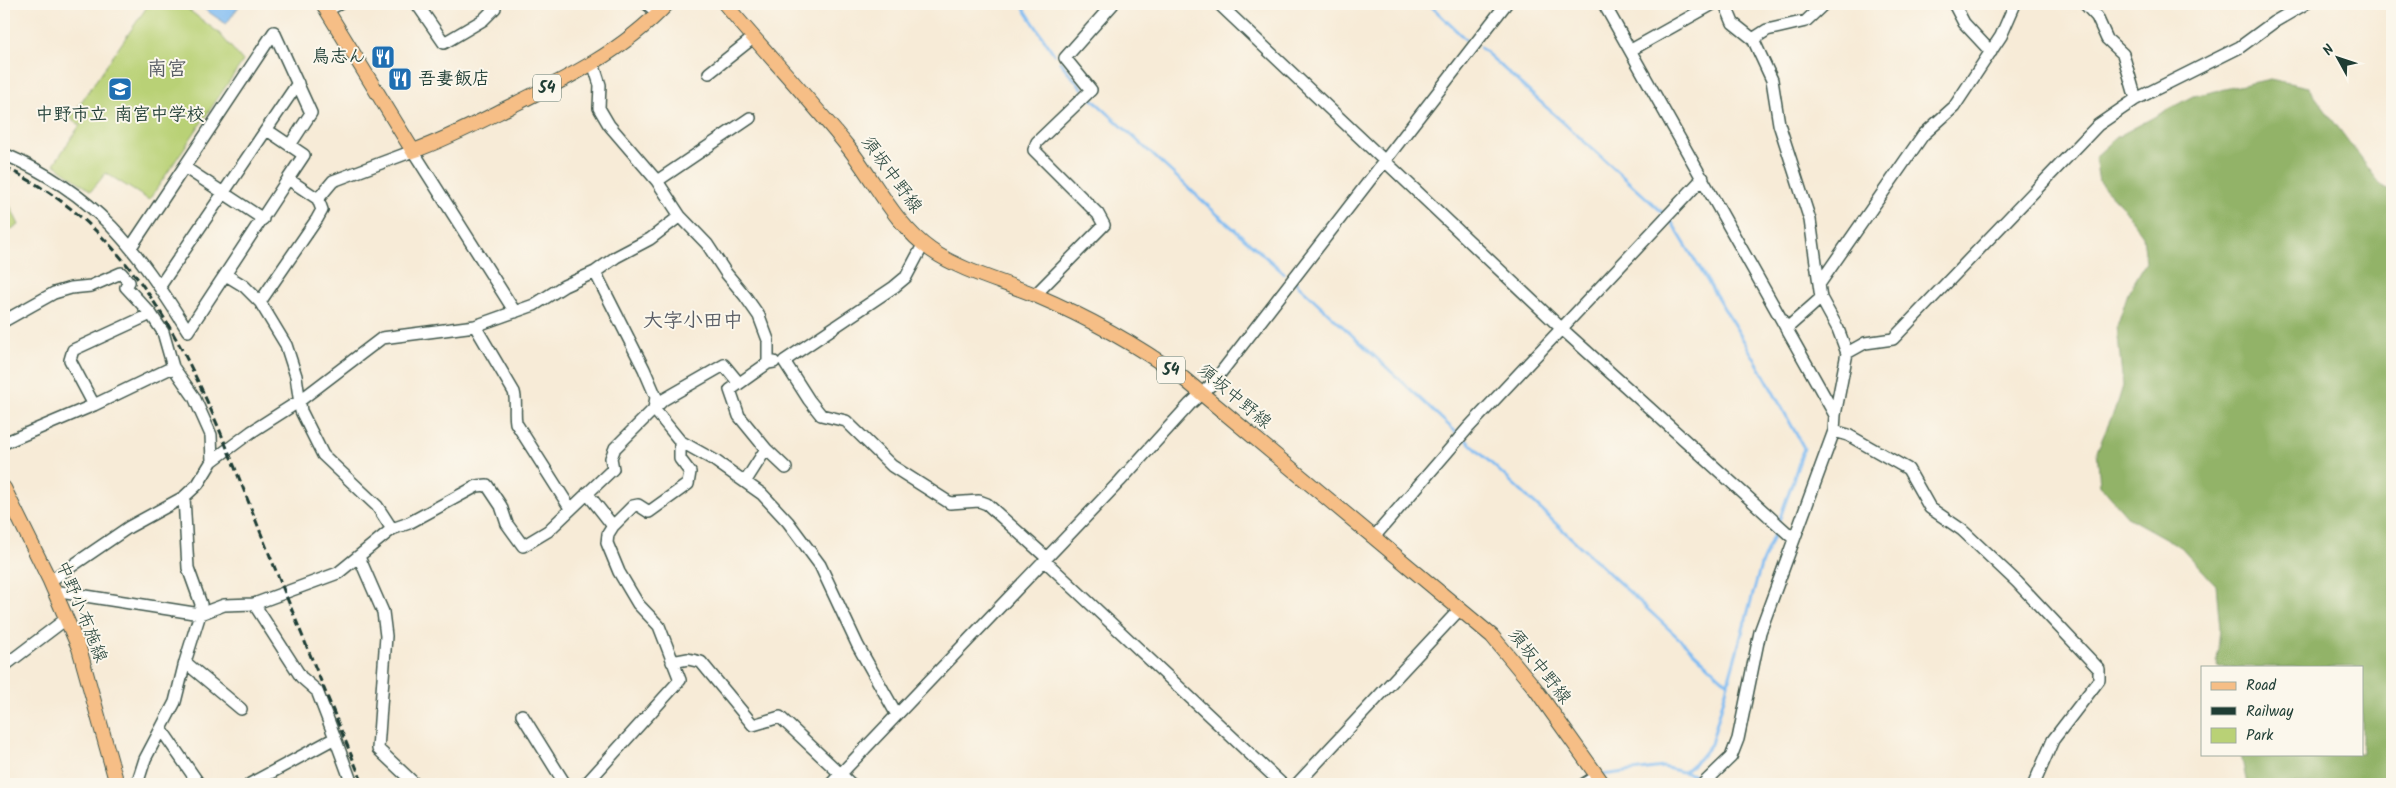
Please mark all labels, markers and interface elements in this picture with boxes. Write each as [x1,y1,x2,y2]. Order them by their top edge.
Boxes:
north arrow [2314,32,2364,82]
text: N [2318,40,2340,61]
place label: 鳥志ん [312,43,366,72]
restaurant icon: 鳥志ん [370,44,396,70]
district label: 南宮 [147,54,187,86]
place label: 吾妻飯店 [418,65,490,94]
restaurant icon: 吾妻飯店 [387,66,413,92]
road number: 54 [533,75,561,102]
school or university icon: 中野市立 南宮中学校 [107,76,133,102]
place label: 中野市立 南宮中学校 [36,101,204,130]
street label: 須坂中野線 [853,130,929,220]
district label: 大字小田中 [643,306,743,338]
road number: 54 [1157,356,1185,384]
street label: 須坂中野線 [1190,357,1278,437]
street label: 中野小布施線 [47,557,115,667]
street label: 須坂中野線 [1500,623,1578,711]
legend [2201,666,2364,756]
text: Road [2246,674,2277,698]
text: Railway [2246,700,2294,724]
text: Park [2246,724,2274,748]

